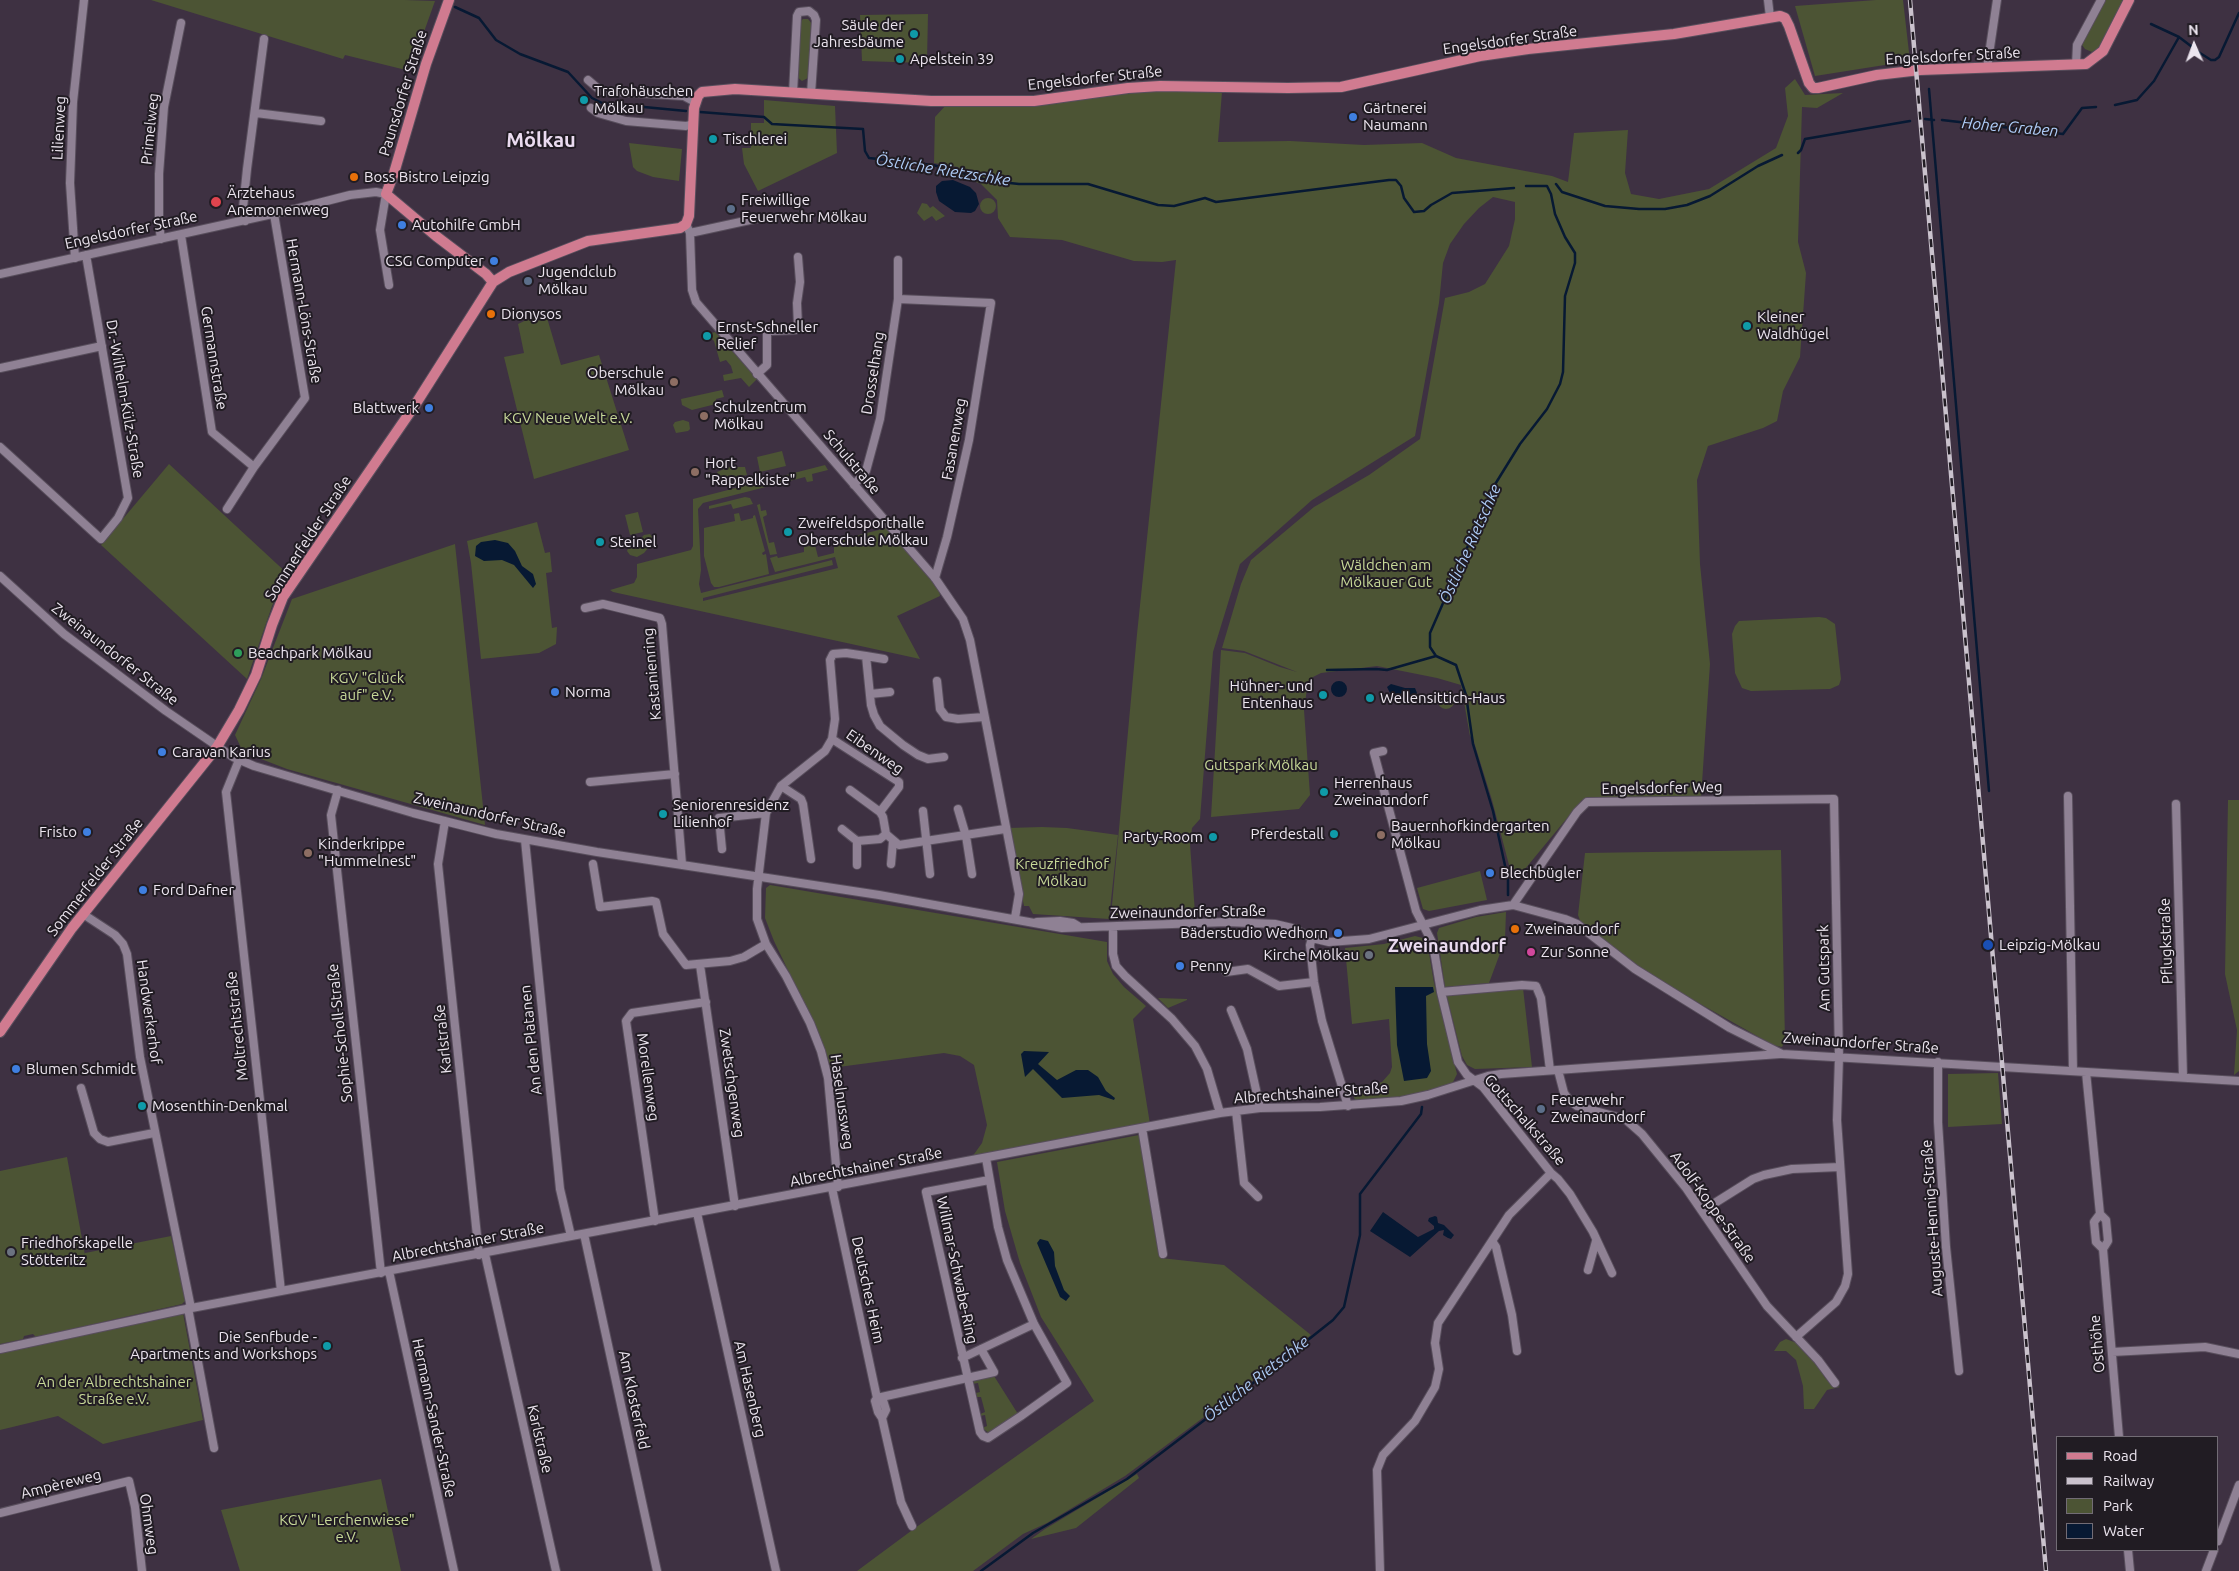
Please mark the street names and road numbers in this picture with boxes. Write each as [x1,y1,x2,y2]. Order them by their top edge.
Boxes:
street label: Engelsdorfer Straße [1442,22,1578,58]
street label: Paunsdorfer Straße [375,28,431,158]
street label: Engelsdorfer Straße [1885,43,2021,69]
street label: Engelsdorfer Straße [1027,62,1163,94]
street label: Primelweg [137,92,163,166]
street label: Lilienweg [48,95,70,161]
street label: Engelsdorfer Straße [63,207,199,253]
street label: Hermann-Löns-Straße [282,237,326,385]
street label: Germannstraße [197,305,231,411]
street label: Dr.-Wilhelm-Külz-Straße [102,318,148,480]
street label: Drosselhang [858,330,888,416]
street label: Fasanenweg [938,396,970,482]
street label: Schulstraße [820,426,884,498]
street label: Sommerfelder Straße [261,472,355,604]
street label: Zweinaundorfer Straße [48,599,182,709]
street label: Kastanienring [639,627,665,721]
street label: Eibenweg [843,726,907,778]
street label: Engelsdorfer Weg [1601,778,1723,798]
street label: Zweinaundorfer Straße [412,789,568,841]
street label: Sommerfelder Straße [43,814,147,940]
street label: Pflugkstraße [2155,897,2177,985]
street label: Zweinaundorfer Straße [1110,902,1266,922]
street label: Am Gutspark [1814,924,1834,1012]
street label: Handwerkerhof [133,959,165,1065]
street label: Sophie-Scholl-Straße [324,963,356,1103]
street label: Moltrechtstraße [222,970,252,1082]
street label: An den Platanen [516,984,546,1096]
street label: Karlstraße [430,1003,456,1075]
street label: Zwetschgenweg [715,1027,749,1139]
street label: Zweinaundorfer Straße [1783,1029,1939,1057]
street label: Morellenweg [633,1032,663,1122]
street label: Haselnussweg [826,1053,858,1151]
street label: Gottschalkstraße [1481,1071,1569,1169]
street label: Albrechtshainer Straße [1233,1079,1389,1107]
street label: Auguste-Hennig-Straße [1918,1139,1946,1297]
street label: Albrechtshainer Straße [788,1143,944,1191]
street label: Adolf-Koppe-Straße [1667,1148,1759,1266]
street label: Willmar-Schwabe-Ring [933,1195,981,1345]
street label: Albrechtshainer Straße [390,1218,546,1266]
street label: Deutsches Heim [848,1235,888,1345]
street label: Osthöhe [2085,1314,2109,1374]
street label: Hermann-Sander-Straße [408,1337,460,1499]
street label: Am Hasenberg [730,1339,770,1439]
street label: Am Klosterfeld [615,1349,653,1451]
street label: Karlstraße [523,1403,557,1475]
street label: Ampèreweg [19,1465,103,1503]
street label: Ohmweg [136,1492,162,1556]

